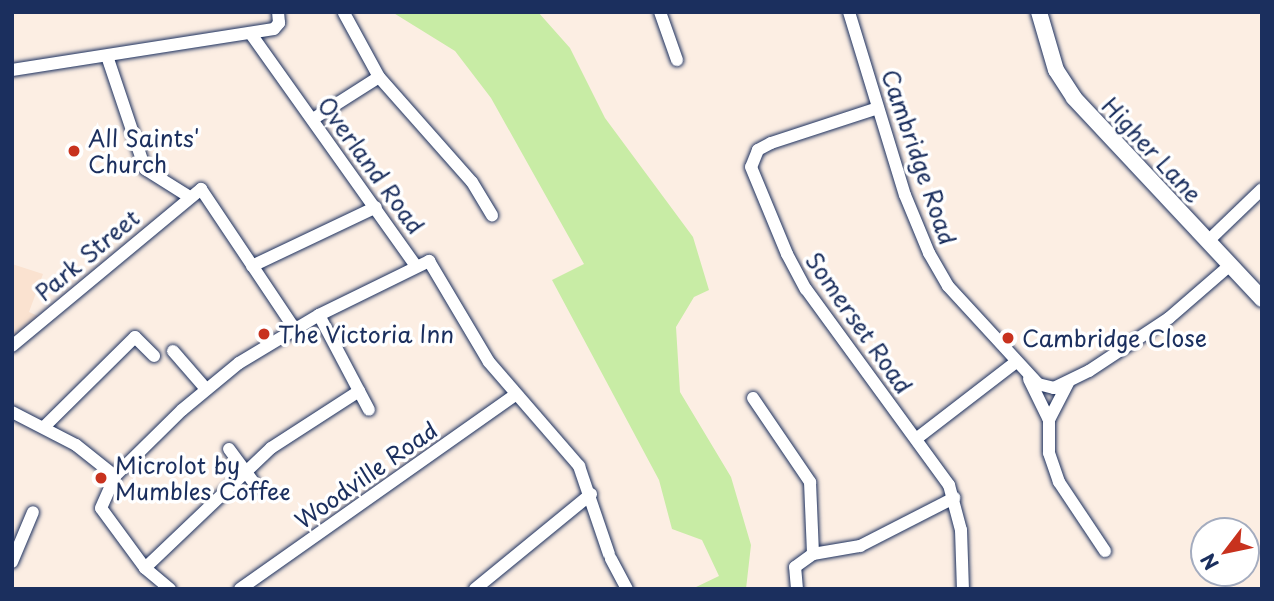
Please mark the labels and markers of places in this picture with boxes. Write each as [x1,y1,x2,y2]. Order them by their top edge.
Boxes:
place label: All Saints' Church [88,124,200,178]
marker: All Saints' Church [66,143,82,159]
place label: The Victoria Inn [278,320,456,348]
place label: Cambridge Close [1022,324,1208,352]
marker: The Victoria Inn [256,326,272,342]
marker: Cambridge Close [1000,330,1016,346]
place label: Microlot by Mumbles Coffee [115,451,293,505]
marker: Microlot by Mumbles Coffee [93,470,109,486]

